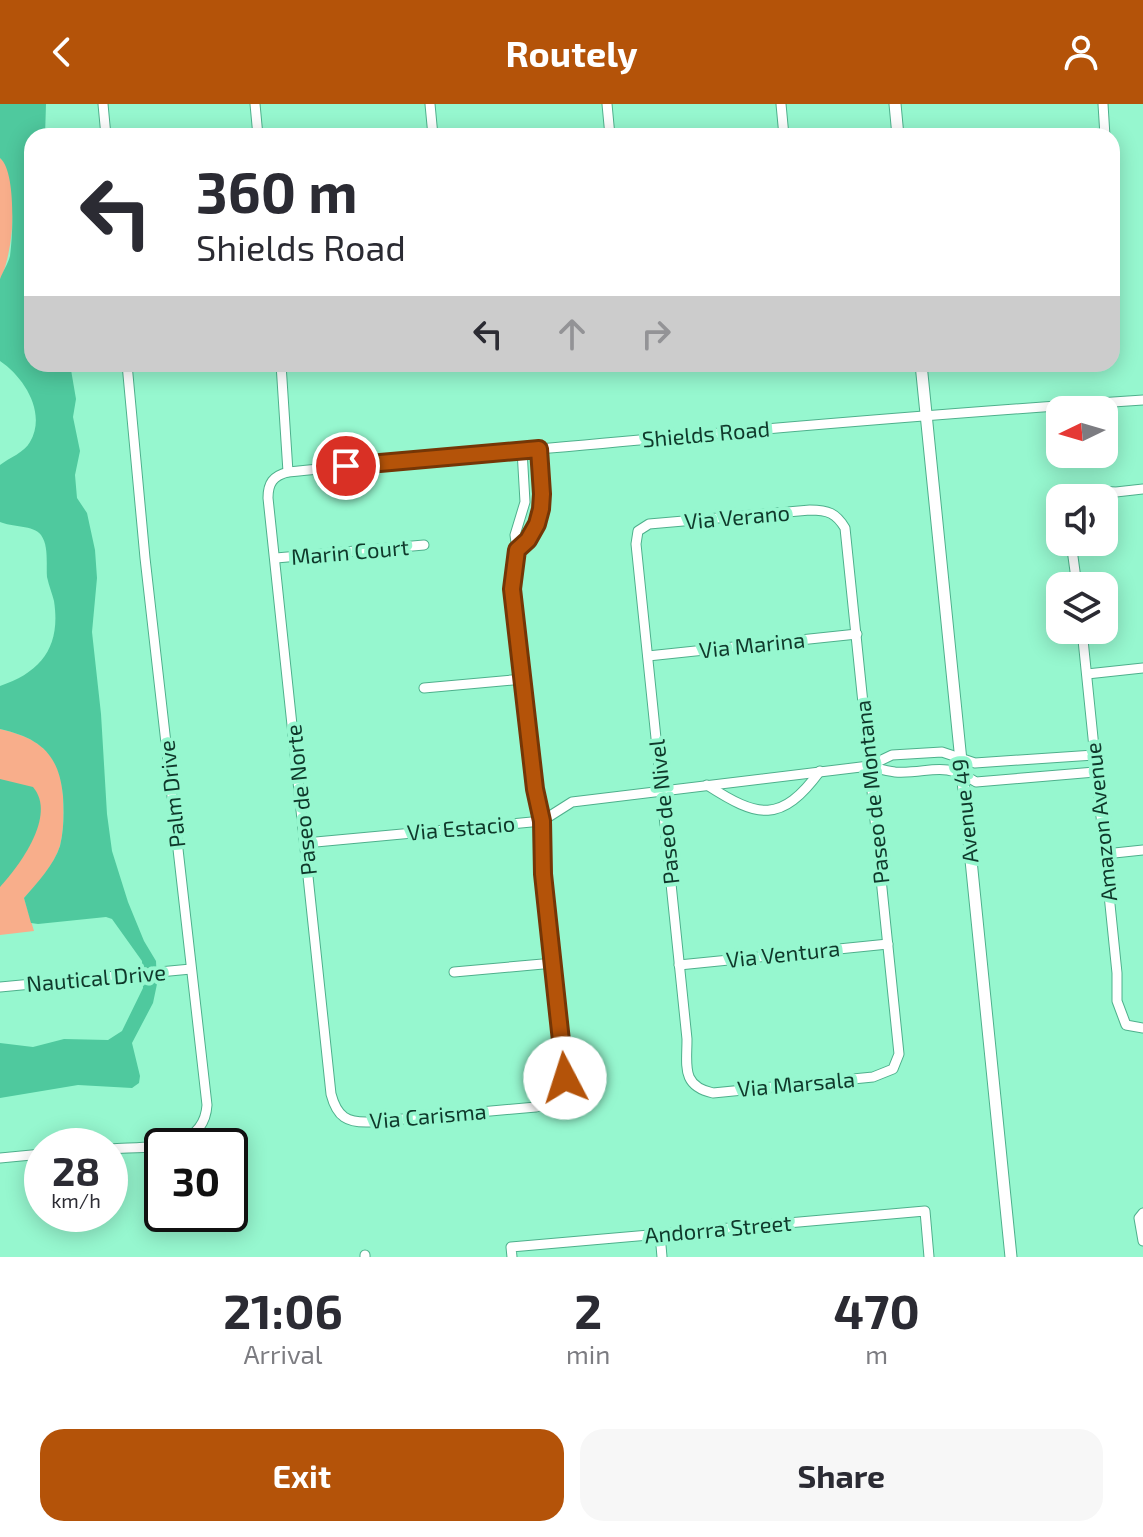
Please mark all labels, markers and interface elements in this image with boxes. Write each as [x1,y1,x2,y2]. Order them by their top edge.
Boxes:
icon: back [40,30,84,74]
icon: person [1059,30,1103,74]
text: Routely [505,31,638,74]
text: 360 m [196,157,358,224]
icon: left [64,160,168,264]
text: Shields Road [196,225,406,268]
icon: left [466,312,510,356]
icon: ahead [550,312,594,356]
icon: right [634,312,678,356]
north arrow [1046,396,1118,468]
map controls [1046,396,1118,644]
street label: Shields Road [641,414,771,452]
pin [312,432,380,500]
icon: arrive [324,444,368,488]
button: sound [1046,484,1118,556]
street label: Via Verano [683,498,791,534]
street label: Marin Court [290,533,410,569]
button: layers [1046,572,1118,644]
street label: Via Marina [698,626,806,662]
street label: Paseo de Montana [848,699,894,885]
street label: Paseo de Norte [279,723,321,877]
street label: Paseo de Nivel [642,738,684,886]
street label: Palm Drive [152,739,190,849]
street label: Amazon Avenue [1079,741,1121,903]
street label: Avenue 49 [946,758,982,865]
street label: Via Estacio [406,809,516,845]
street label: Via Ventura [725,934,841,972]
street label: Nautical Drive [25,958,167,996]
position arrow [523,1036,607,1120]
street label: Via Marsala [736,1065,856,1101]
street label: Via Carisma [368,1097,487,1133]
speed limit sign: 30 [144,1128,248,1232]
text: 28 [52,1146,100,1194]
text: km/h [51,1188,101,1212]
street label: Andorra Street [643,1209,792,1247]
text: 21:06 [223,1281,343,1339]
text: 2 [574,1281,602,1339]
text: 470 [834,1281,920,1339]
text: Arrival [243,1338,323,1369]
text: min [566,1338,610,1369]
text: m [865,1338,888,1369]
button: Exit [40,1429,564,1521]
button: Share [580,1429,1103,1521]

